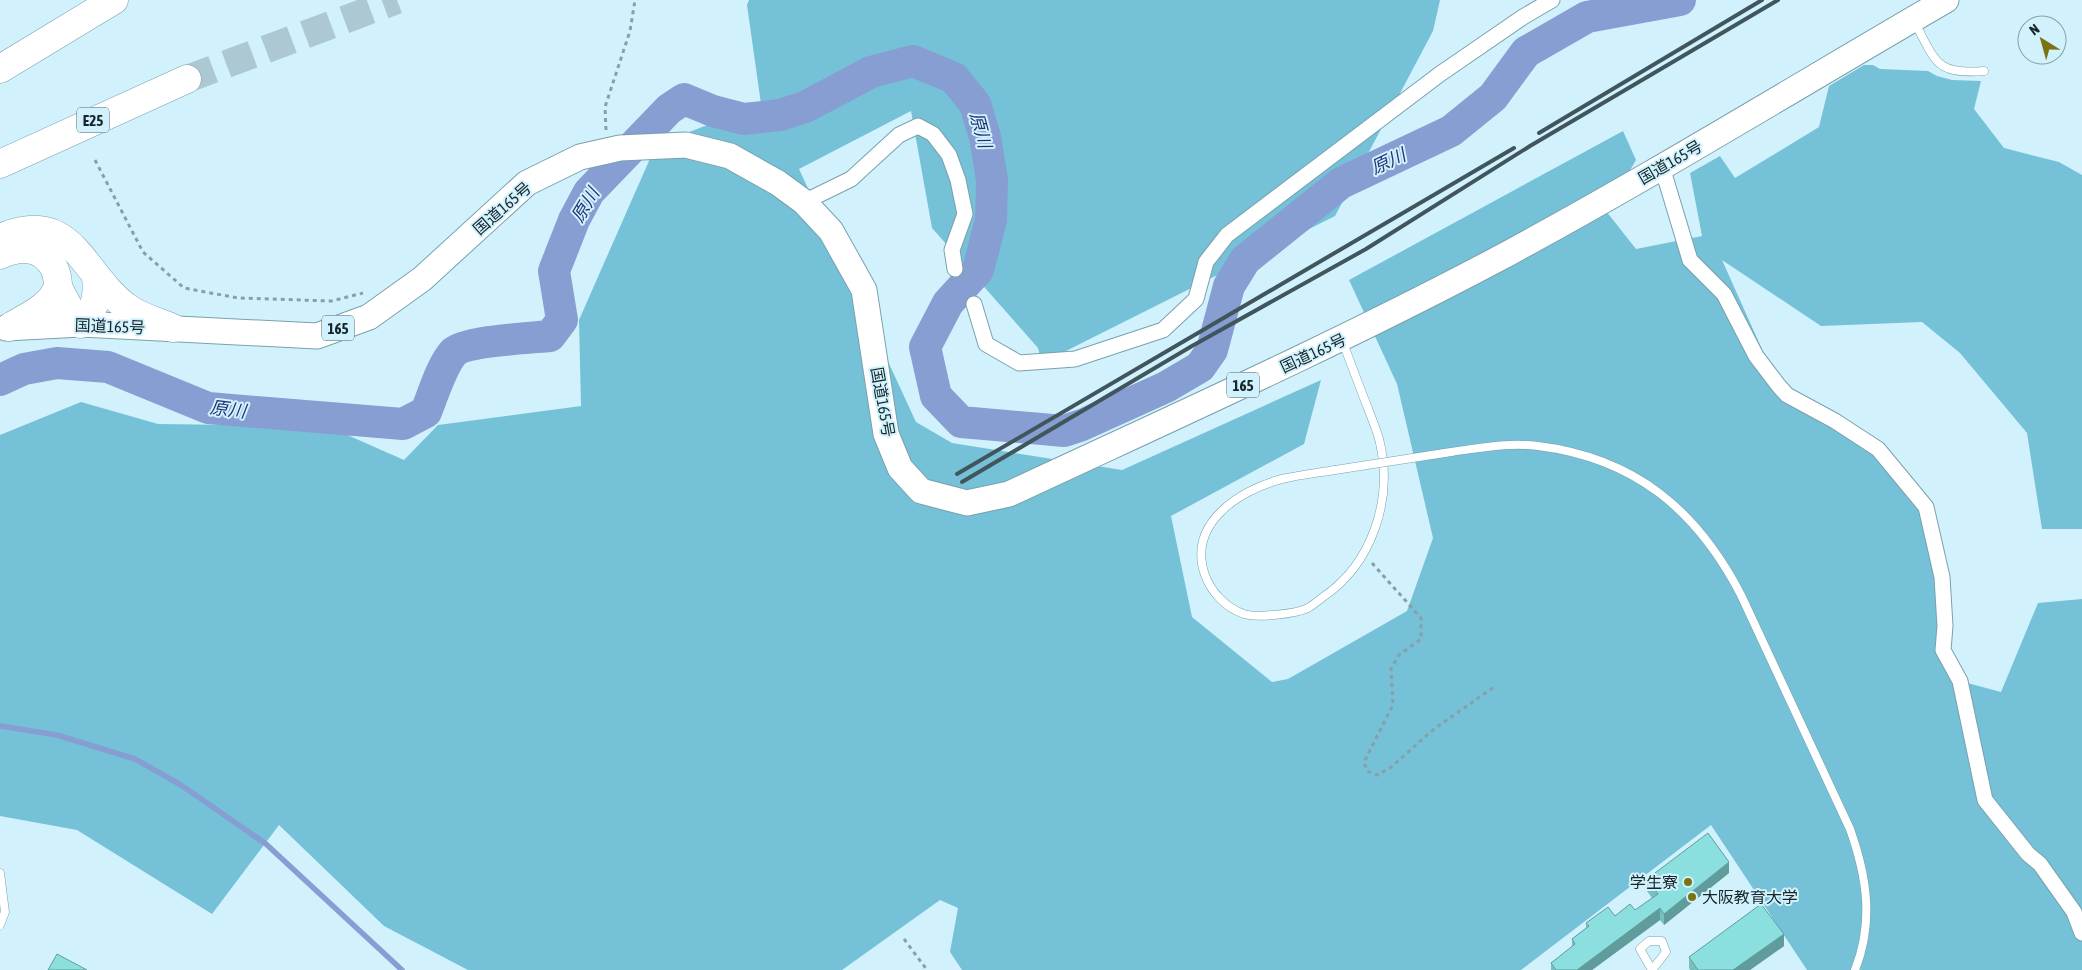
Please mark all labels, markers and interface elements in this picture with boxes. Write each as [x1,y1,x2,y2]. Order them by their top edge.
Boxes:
north arrow [2017,15,2067,65]
text: N [2026,21,2042,38]
road number: E25 [77,108,109,132]
water label: 原川 [966,110,996,152]
street label: 国道165号 [1635,137,1705,187]
water label: 原川 [1367,143,1411,178]
street label: 国道165号 [469,178,535,238]
water label: 原川 [567,182,604,226]
street label: 国道165号 [74,316,146,336]
road number: 165 [322,316,354,340]
street label: 国道165号 [1277,330,1349,376]
street label: 国道165号 [868,366,898,438]
road number: 165 [1227,372,1259,398]
water label: 原川 [209,396,249,422]
place label: 学生寮 [1630,873,1678,891]
marker: 学生寮 [1682,876,1694,888]
place label: 大阪教育大学 [1702,888,1798,906]
marker: 大阪教育大学 [1686,891,1698,903]

